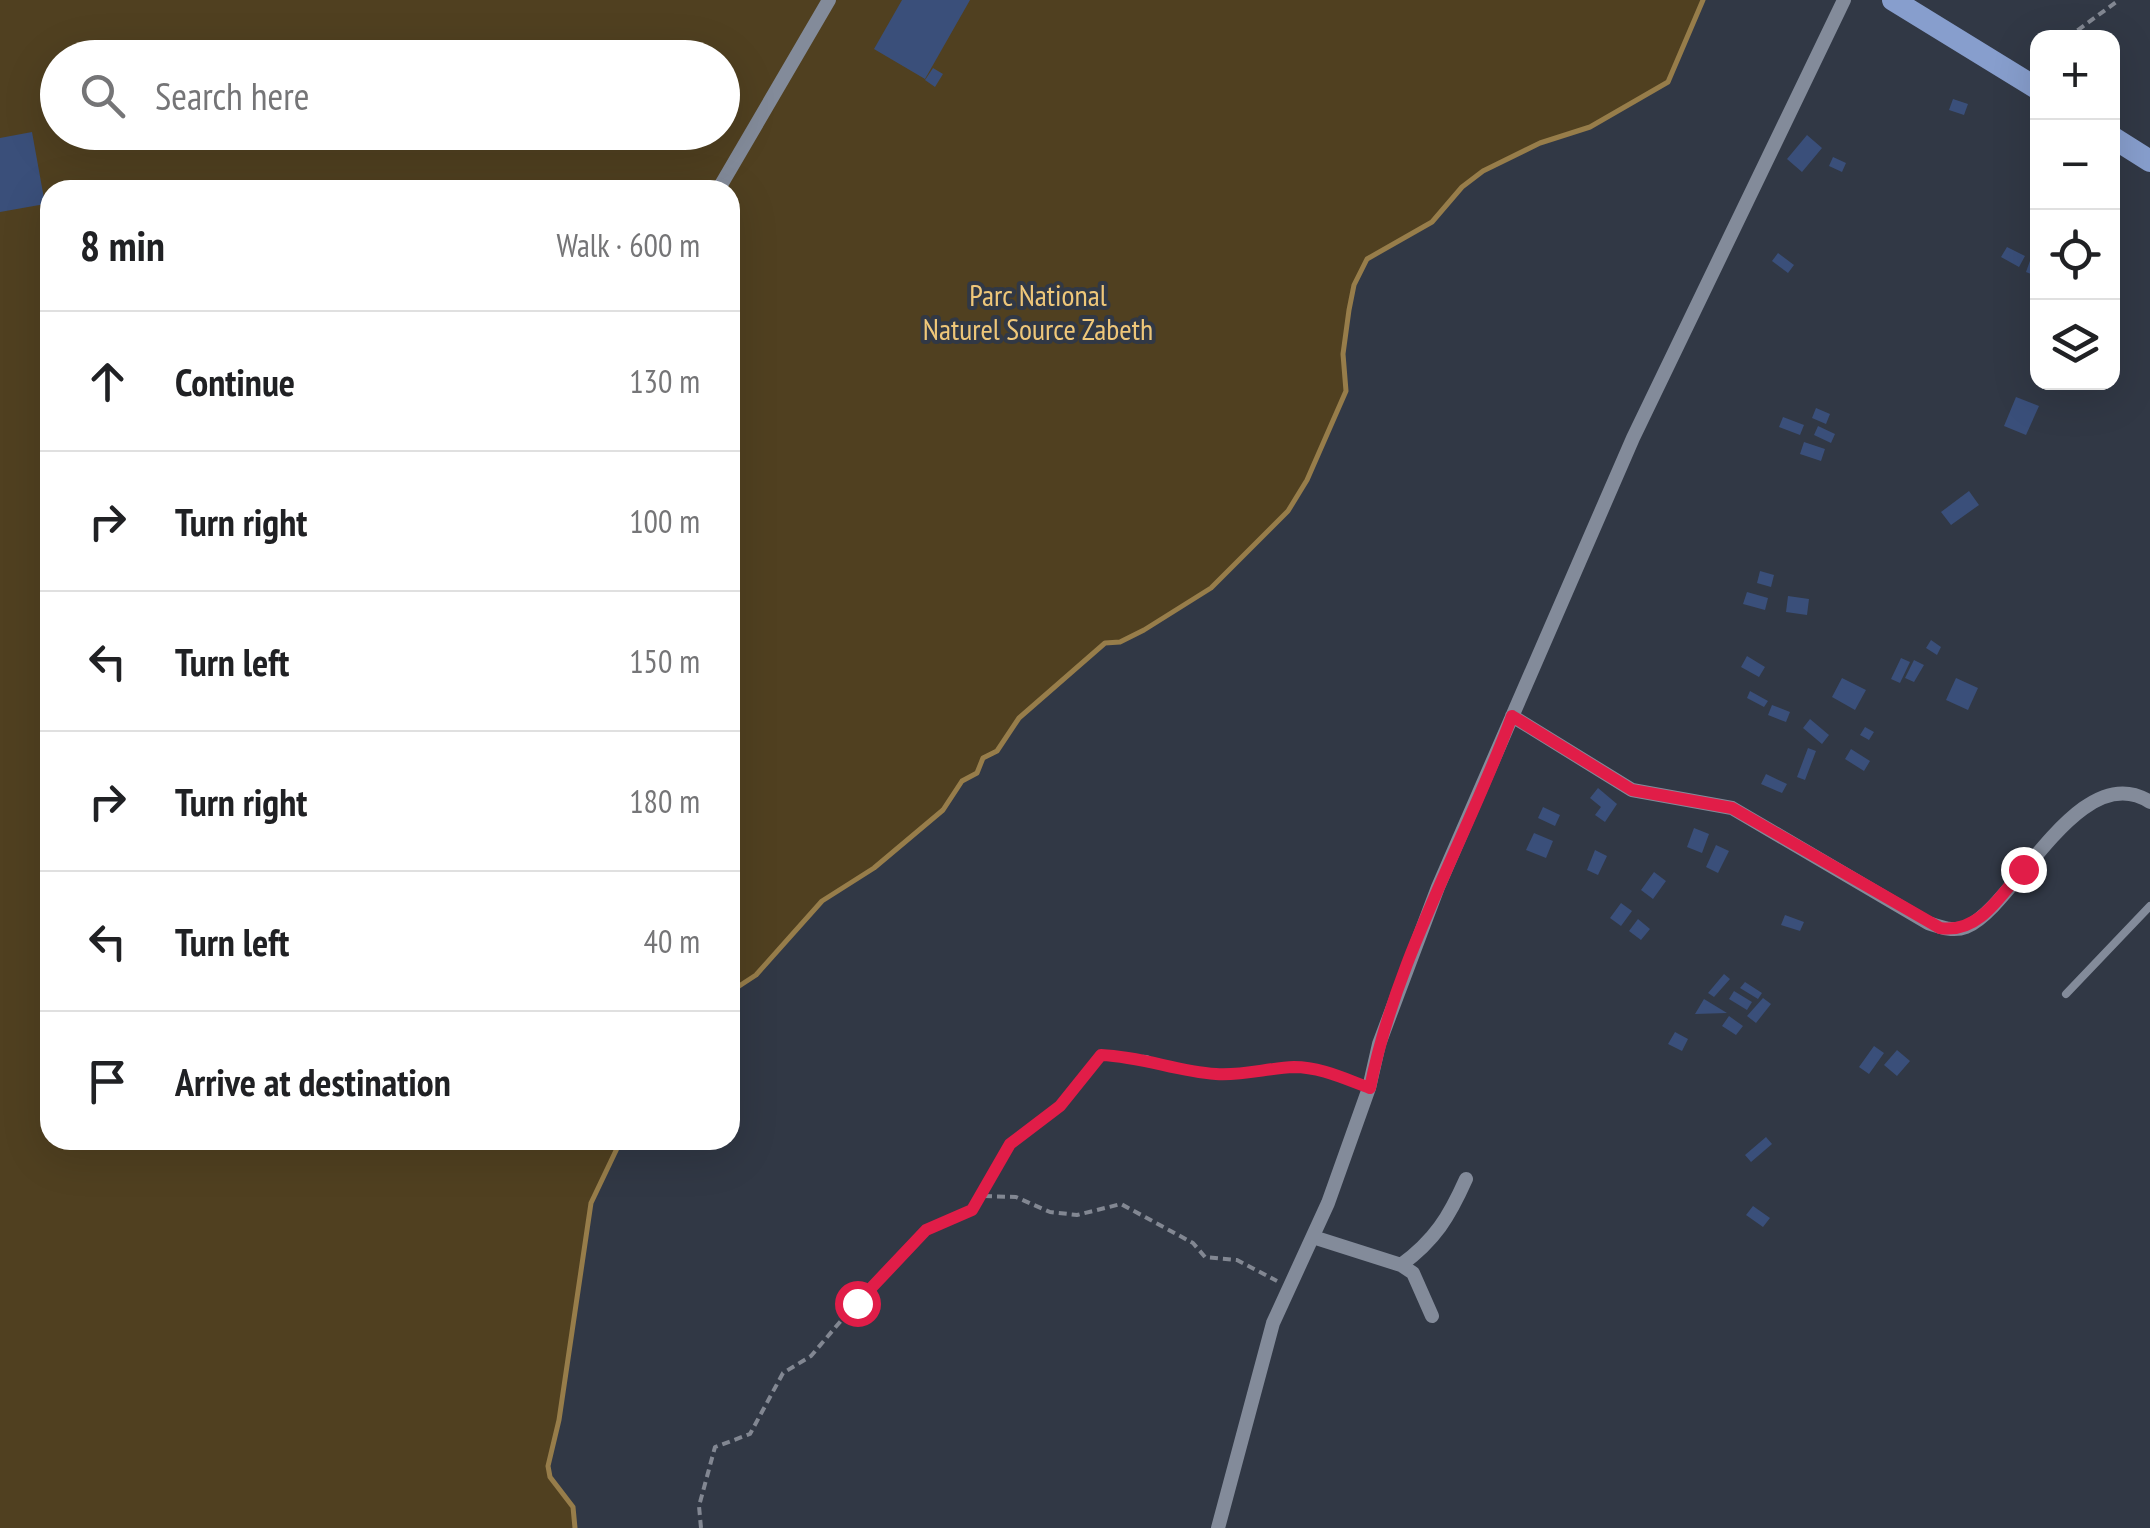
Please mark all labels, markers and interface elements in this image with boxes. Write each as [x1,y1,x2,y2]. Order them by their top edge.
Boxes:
map controls [2030,30,2120,390]
button: + [2030,30,2120,120]
search box [40,40,740,150]
icon: search [75,68,130,123]
text: Search here [155,71,309,120]
button: − [2030,120,2120,210]
button: locate [2030,210,2120,300]
text: 8 min [80,218,165,273]
text: Walk · 600 m [556,224,700,266]
park label: Parc National Naturel Source Zabeth [923,275,1153,348]
button: layers [2030,300,2120,390]
icon: ahead [80,354,135,409]
text: Continue [175,357,295,406]
text: 130 m [629,360,700,402]
icon: right [80,494,135,549]
text: Turn right [175,497,307,546]
text: 100 m [629,500,700,542]
icon: left [80,634,135,689]
text: Turn left [175,637,289,686]
text: 150 m [629,640,700,682]
icon: right [80,774,135,829]
text: Turn right [175,777,307,826]
text: 180 m [629,780,700,822]
route end [2001,847,2047,893]
icon: left [80,914,135,969]
text: Turn left [175,917,289,966]
text: 40 m [644,920,700,962]
icon: arrive [80,1054,135,1109]
text: Arrive at destination [175,1057,451,1106]
route start [835,1281,881,1327]

